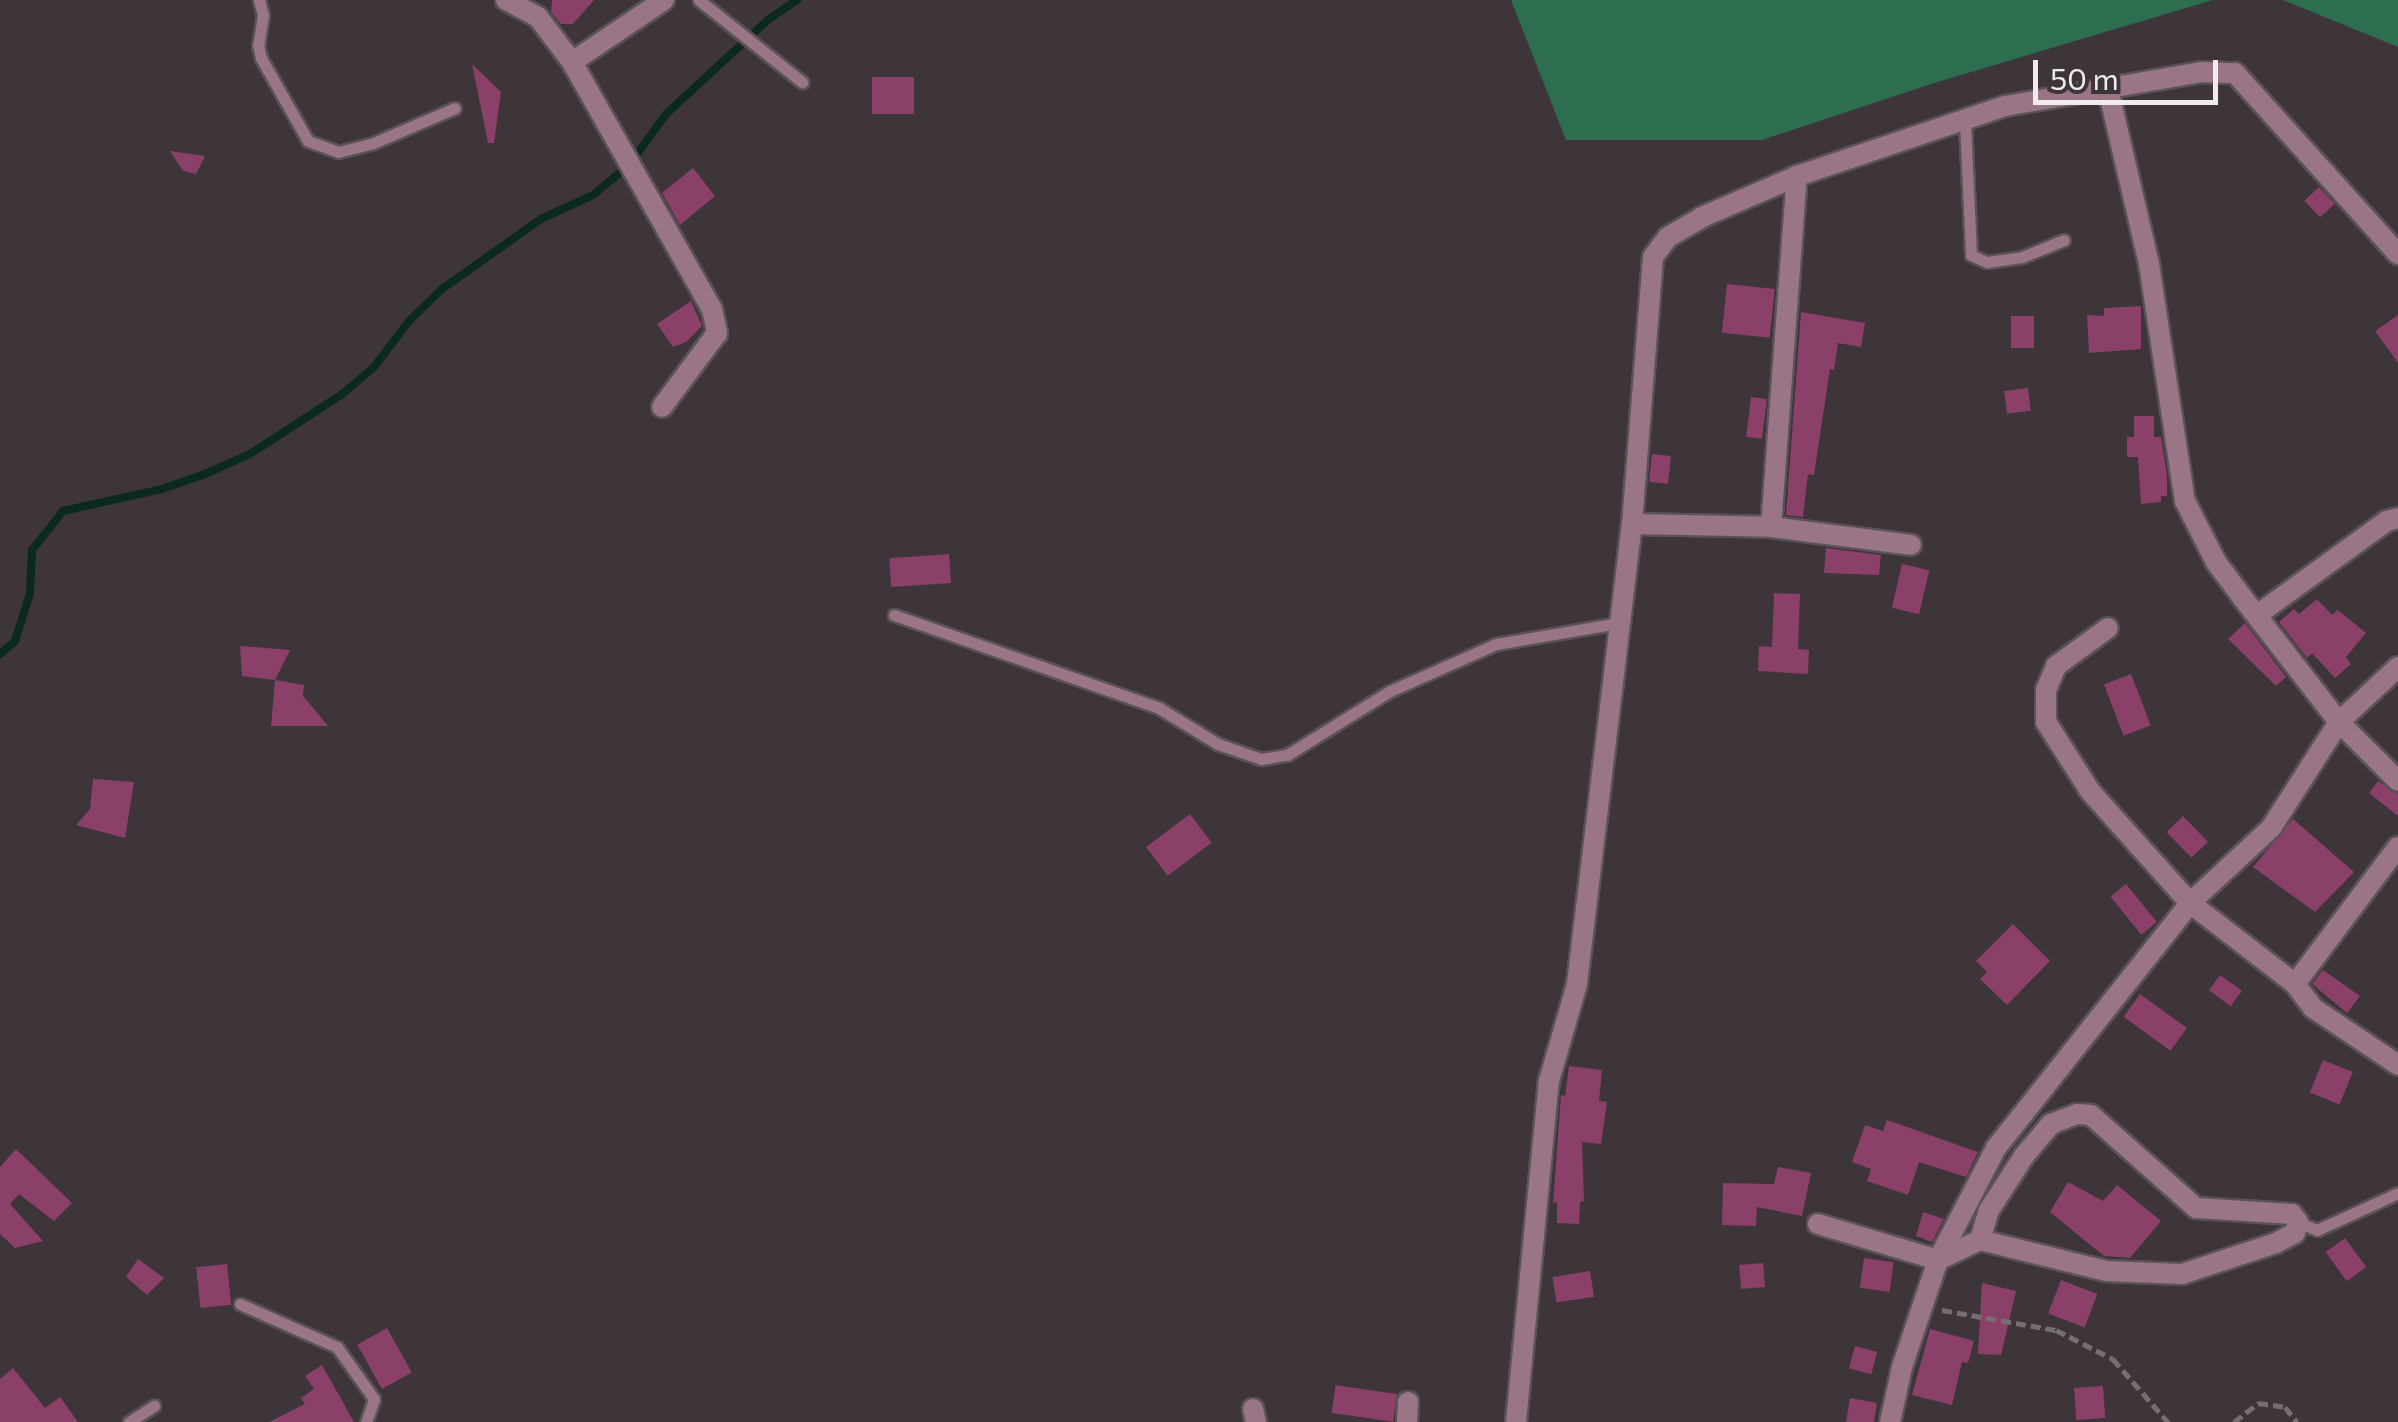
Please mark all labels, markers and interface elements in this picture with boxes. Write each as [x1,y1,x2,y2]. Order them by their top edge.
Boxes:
scale bar [2038,40,2223,102]
text: 50 m [2050,59,2119,96]

